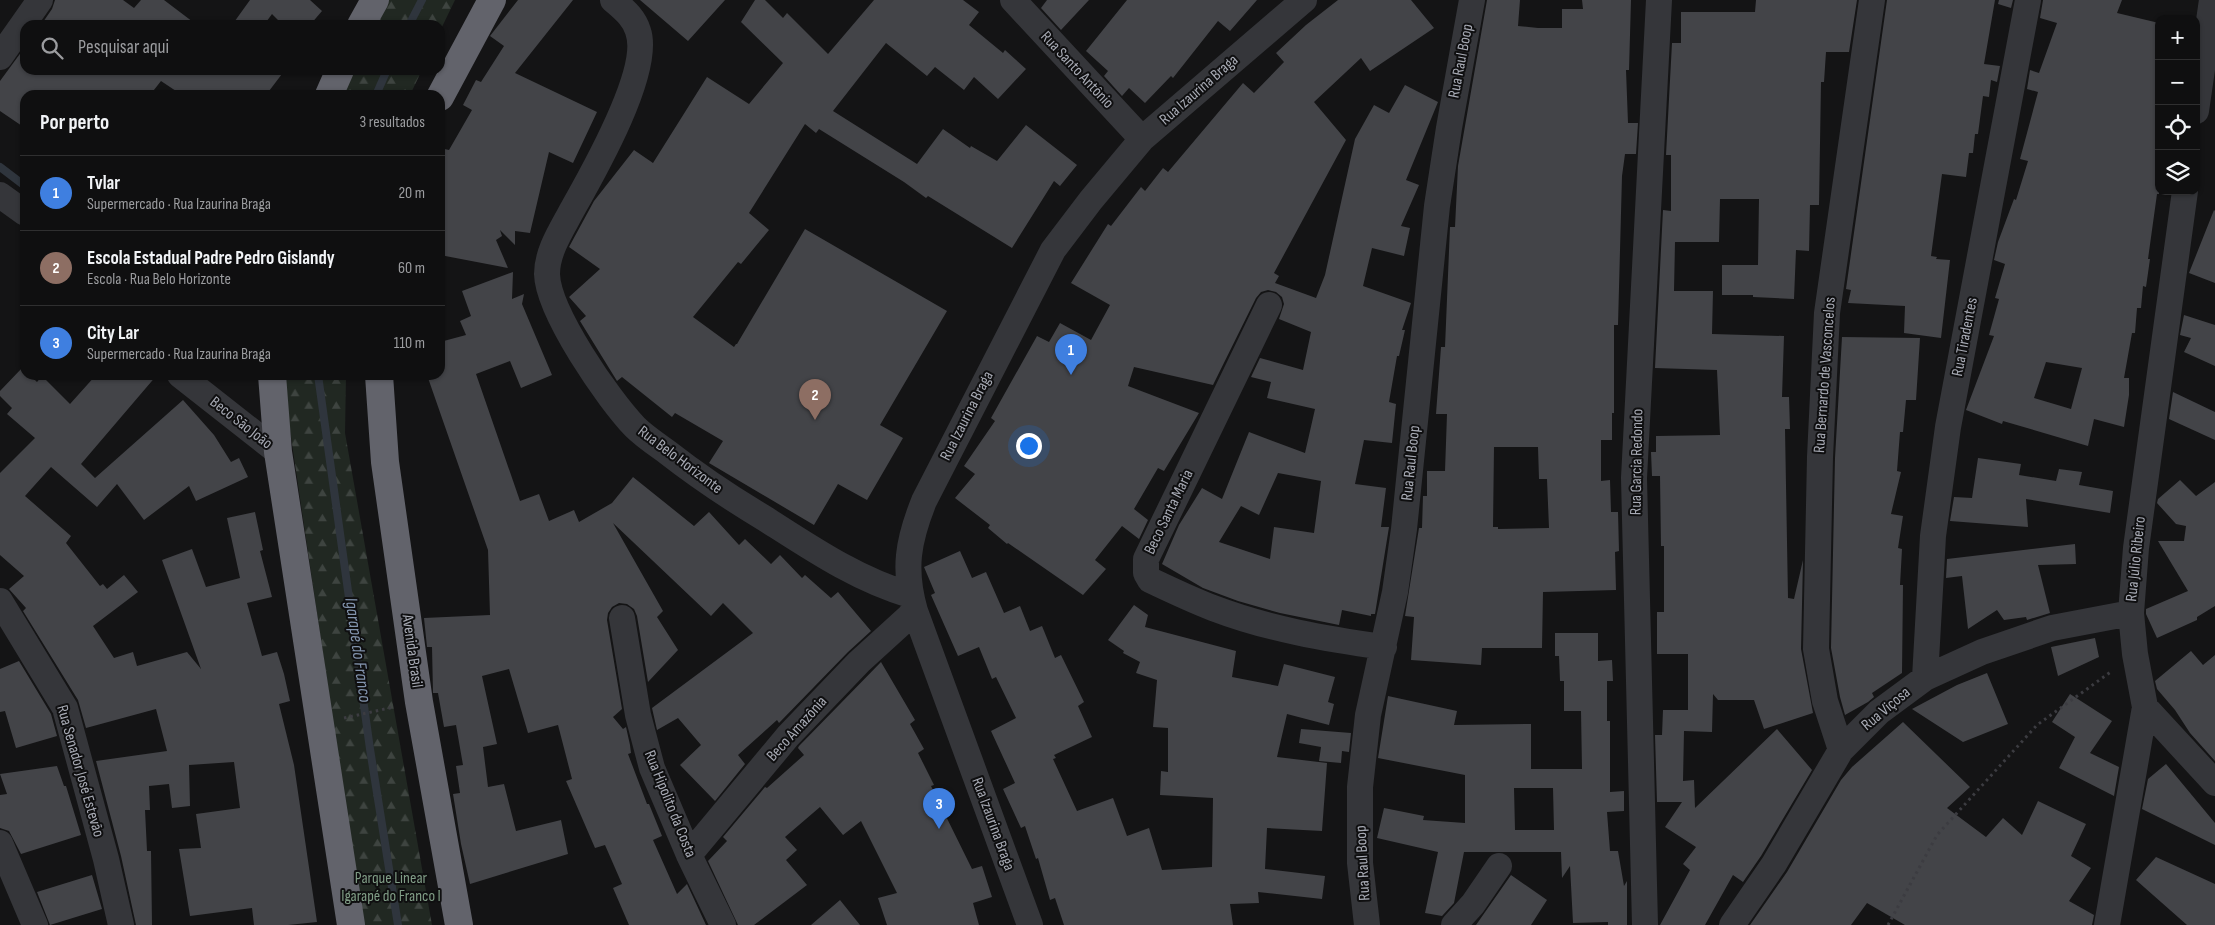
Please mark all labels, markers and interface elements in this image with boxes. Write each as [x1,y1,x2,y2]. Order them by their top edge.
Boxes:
map controls [2155,15,2200,195]
button: + [2155,15,2200,60]
search box [20,20,445,75]
street label: Rua Raul Boop [1444,22,1478,100]
street label: Rua Santo Antônio [1036,27,1118,113]
icon: search [38,34,66,62]
text: Pesquisar aqui [78,36,169,59]
street label: Rua Izaurina Braga [1156,51,1242,129]
button: − [2155,60,2200,105]
button: locate [2155,105,2200,150]
text: Por perto [40,110,109,135]
text: 3 resultados [360,113,425,132]
button: layers [2155,150,2200,195]
text: Tvlar [87,172,120,195]
text: 1 [53,184,59,203]
text: 20 m [398,184,425,203]
text: Supermercado · Rua Izaurina Braga [87,195,271,214]
text: Escola Estadual Padre Pedro Gislandy [87,247,335,270]
text: 2 [52,259,60,278]
text: 60 m [398,259,425,278]
text: Escola · Rua Belo Horizonte [87,270,231,289]
street label: Rua Bernardo de Vasconcelos [1810,296,1840,454]
street label: Rua Tiradentes [1948,296,1982,378]
text: City Lar [87,322,139,345]
text: 3 [52,334,60,353]
text: 110 m [394,334,425,353]
pin: 1 [1055,334,1087,375]
text: Supermercado · Rua Izaurina Braga [87,345,271,364]
street label: Rua Izaurina Braga [936,368,998,464]
pin: 2 [799,379,831,420]
street label: Beco São João [206,393,276,453]
street label: Rua Garcia Redondo [1627,409,1647,515]
street label: Rua Belo Horizonte [634,422,726,498]
street label: Rua Raul Boop [1398,425,1424,501]
your location [1016,433,1042,459]
street label: Beco Santa Maria [1140,467,1198,557]
street label: Rua Júlio Ribeiro [2122,515,2150,603]
water label: Igarapé do Franco [340,596,376,704]
street label: Avenida Brasil [397,612,427,689]
street label: Rua Viçosa [1858,683,1914,735]
street label: Beco Amazônia [763,693,831,765]
street label: Rua Senador José Estevão [52,703,108,839]
street label: Rua Hipolito da Costa [640,748,700,860]
street label: Rua Izaurina Braga [967,775,1019,873]
pin: 3 [923,788,955,829]
street label: Rua Raul Boop [1352,825,1374,901]
park label: Parque Linear Igarapé do Franco I [341,869,441,906]

